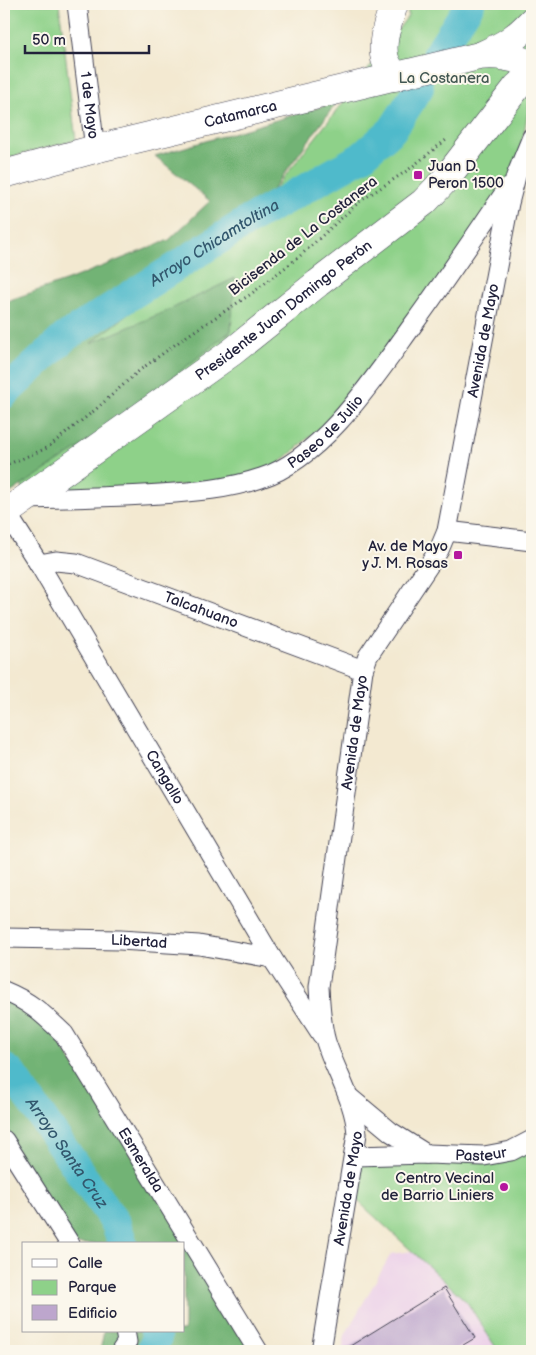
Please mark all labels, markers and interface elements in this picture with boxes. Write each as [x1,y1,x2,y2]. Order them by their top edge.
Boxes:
scale bar [25,22,149,54]
text: 50 m [32,31,66,50]
park label: La Costanera [399,69,489,88]
street label: 1 de Mayo [76,70,103,140]
street label: Catamarca [202,96,279,132]
place label: Juan D. Peron 1500 [428,157,504,193]
marker: Juan D. Peron 1500 [412,169,424,181]
street label: Bicisenda de La Costanera [225,172,381,300]
water label: Arroyo Chicamtoltina [145,196,283,291]
street label: Presidente Juan Domingo Perón [191,236,376,385]
street label: Avenida de Mayo [463,282,503,399]
street label: Paseo de Julio [284,391,367,473]
place label: Av. de Mayo y J. M. Rosas [361,537,449,573]
marker: Av. de Mayo y J. M. Rosas [452,549,464,561]
street label: Talcahuano [161,587,241,632]
street label: Avenida de Mayo [337,674,372,791]
street label: Cangallo [141,746,188,808]
street label: Libertad [111,930,168,952]
water label: Arroyo Santa Cruz [21,1093,112,1212]
street label: Esmeralda [114,1124,168,1196]
street label: Avenida de Mayo [329,1130,367,1247]
street label: Pasteur [455,1142,509,1166]
place label: Centro Vecinal de Barrio Liniers [381,1169,495,1205]
marker: Centro Vecinal de Barrio Liniers [498,1181,510,1193]
legend [22,1242,185,1332]
text: Calle [68,1254,103,1273]
text: Parque [68,1278,117,1297]
text: Edificio [68,1304,117,1323]

